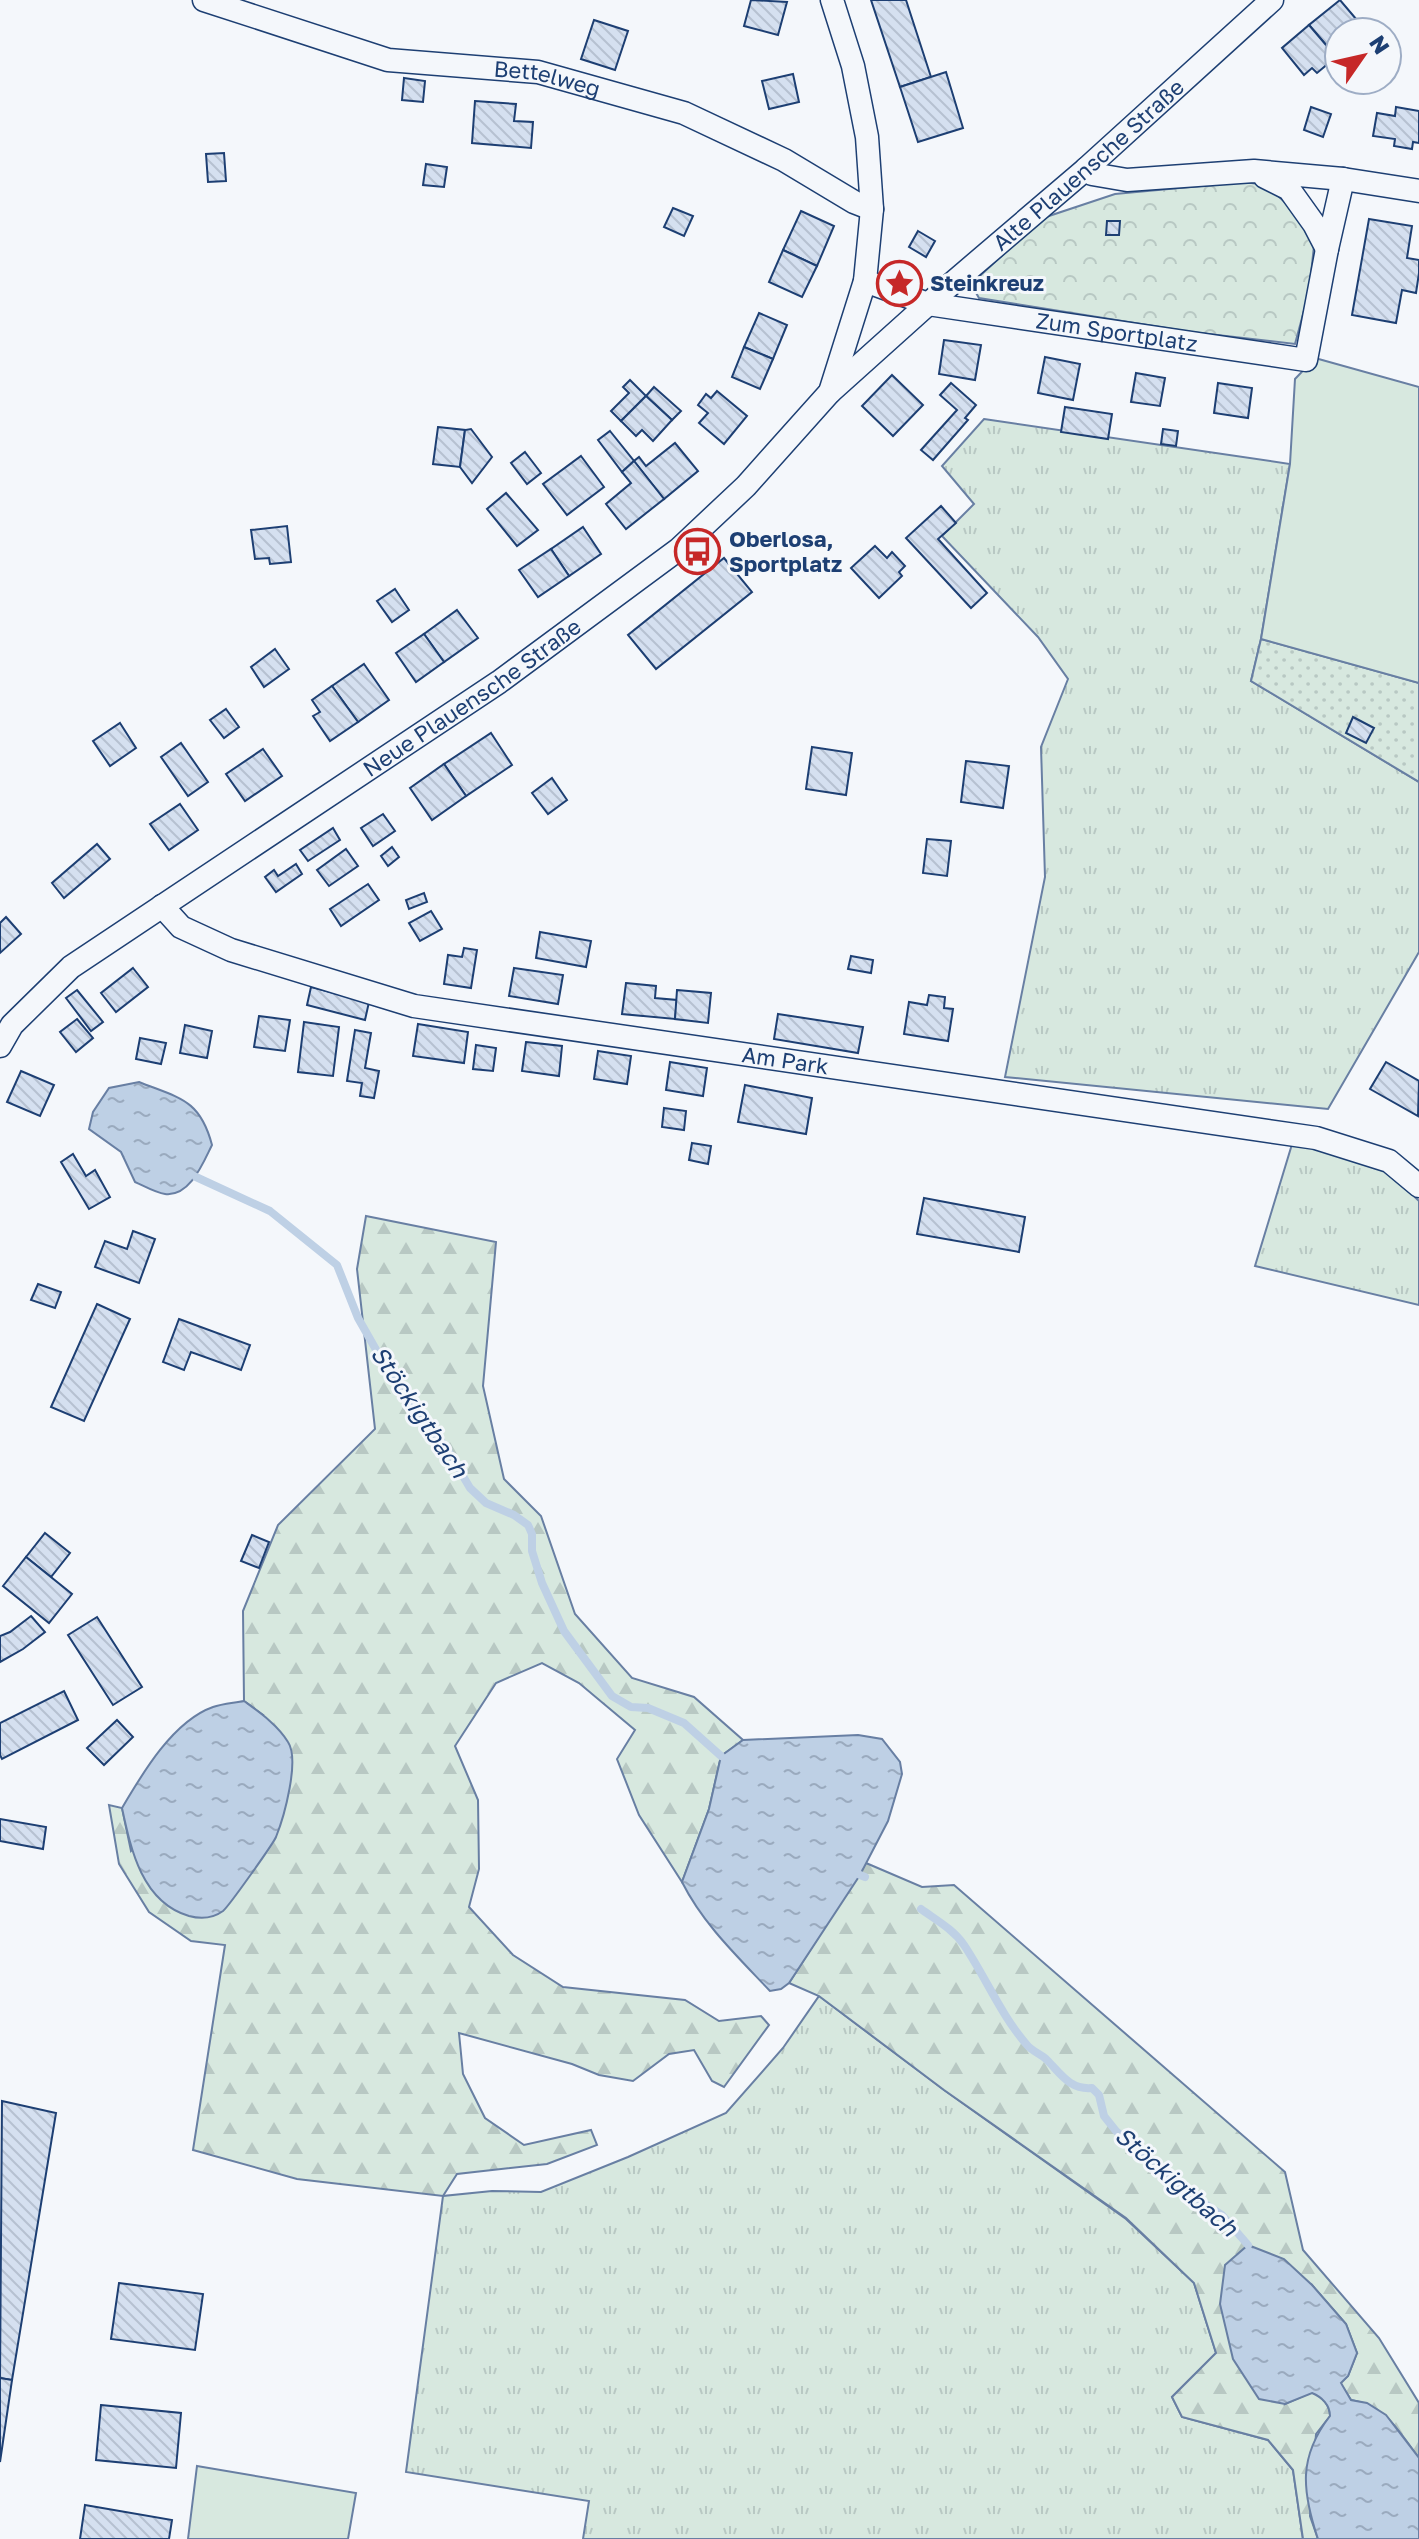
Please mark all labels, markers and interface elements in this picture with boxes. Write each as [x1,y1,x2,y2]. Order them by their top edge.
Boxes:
north arrow [1323,16,1403,96]
text: N [1364,30,1396,59]
street label: Bettelweg [493,55,604,102]
street label: Alte Plauensche Straße [987,73,1189,256]
place icon: Steinkreuz [875,259,923,307]
place label: Steinkreuz [930,269,1044,296]
street label: Zum Sportplatz [1034,306,1200,357]
place label: Oberlosa, Sportplatz [729,525,842,577]
bus stop icon: Oberlosa, Sportplatz [674,528,722,576]
street label: Neue Plauensche Straße [358,612,586,782]
street label: Am Park [740,1040,831,1080]
water label: Stöckigtbach [365,1340,476,1484]
water label: Stöckigtbach [1109,2120,1245,2243]

